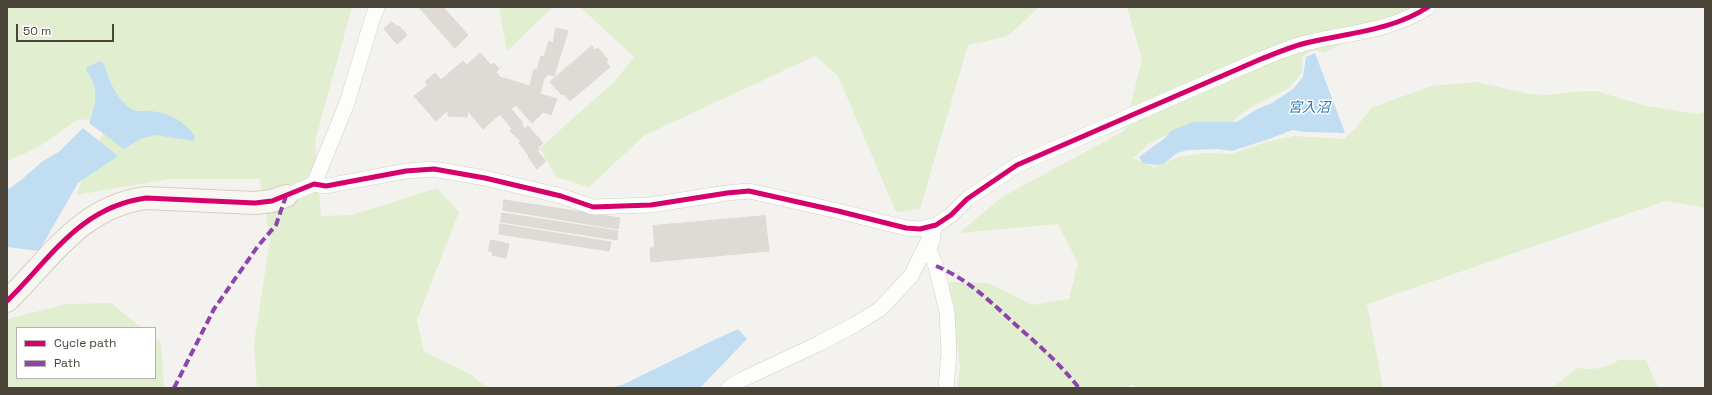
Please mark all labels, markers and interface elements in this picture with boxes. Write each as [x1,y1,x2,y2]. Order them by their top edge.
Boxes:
scale bar [18,16,116,42]
text: 50 m [23,23,51,39]
water label: 宮入沼 [1288,100,1330,116]
legend [16,327,156,379]
text: Cycle path [54,335,116,351]
text: Path [54,355,80,371]

